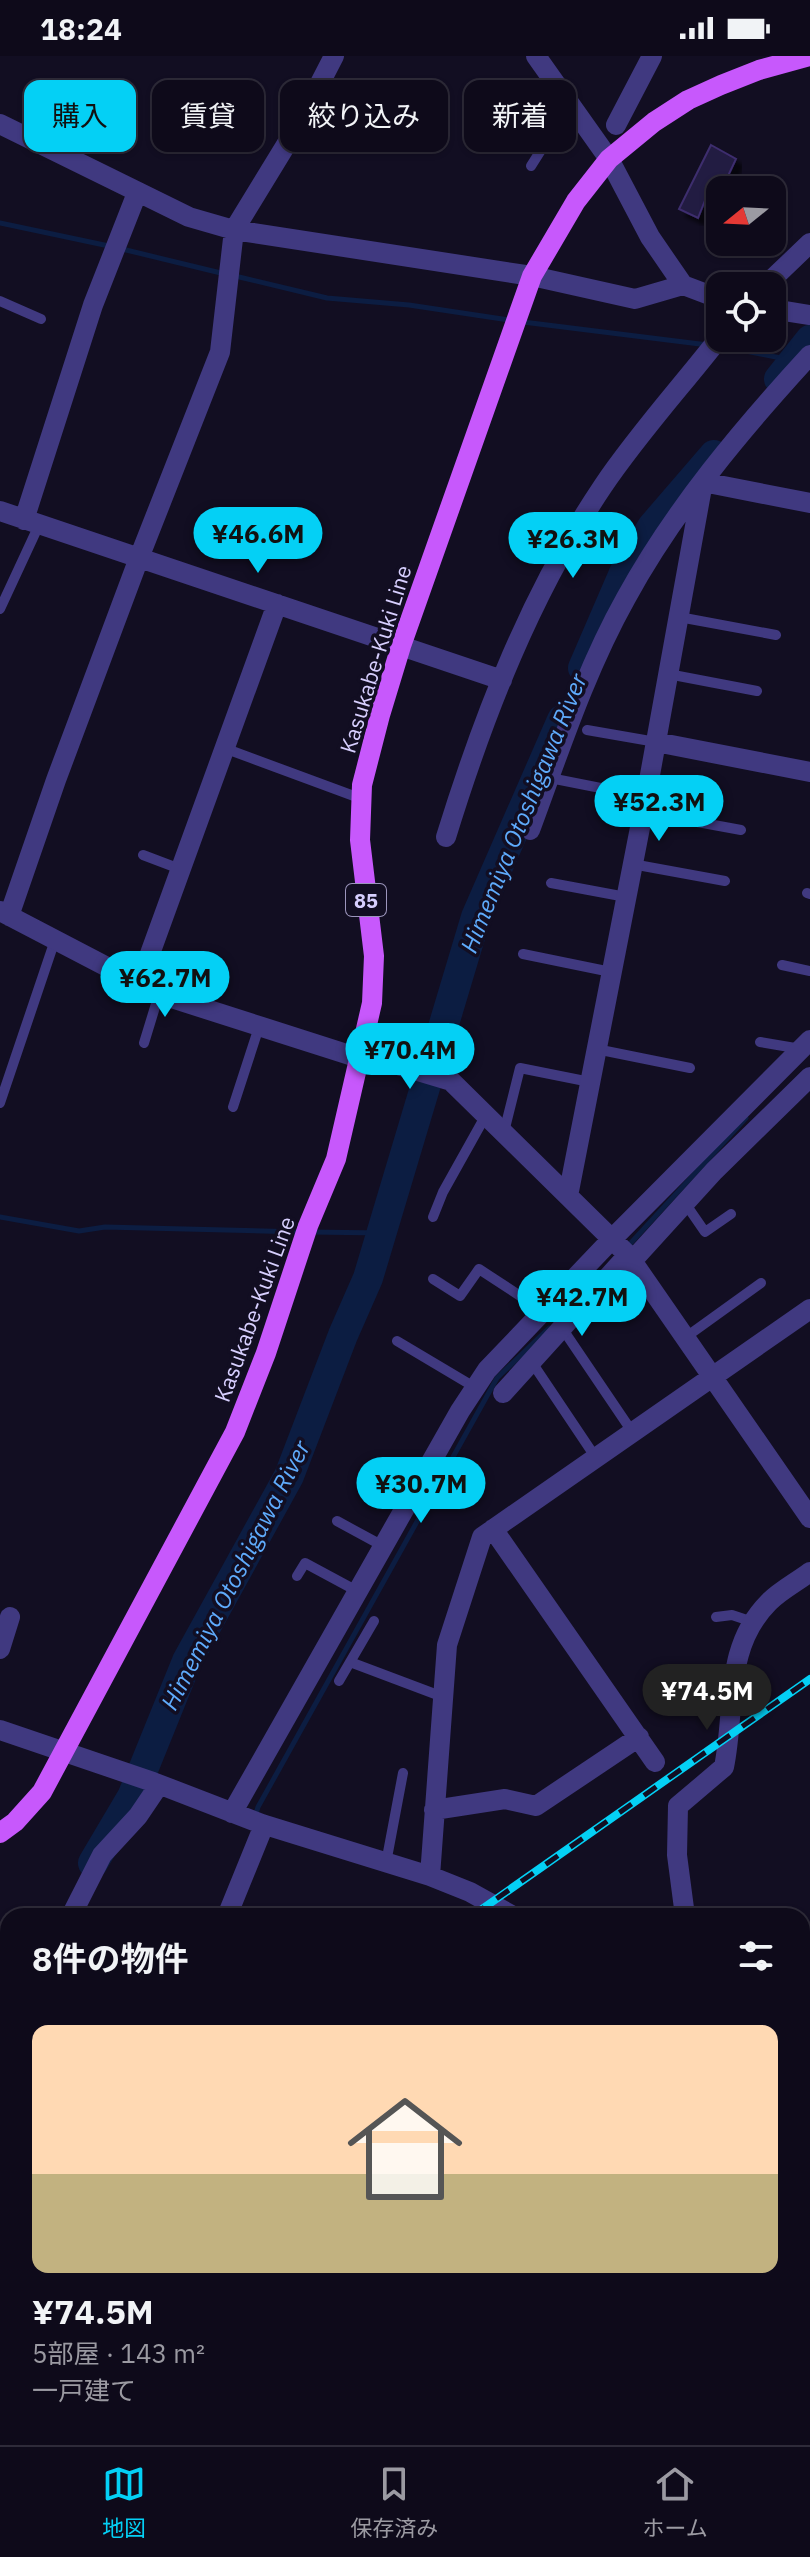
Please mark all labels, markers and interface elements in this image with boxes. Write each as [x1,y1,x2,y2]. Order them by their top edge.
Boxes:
text: 18:24 [40,9,122,48]
chip: 購入 [24,80,136,152]
chip: 賃貸 [152,80,264,152]
chip: 絞り込み [280,80,448,152]
chip: 新着 [464,80,576,152]
north arrow [706,176,786,256]
map controls [706,176,786,352]
button: locate [706,272,786,352]
pin: ¥46.6M [193,507,323,575]
pin: ¥26.3M [508,512,638,580]
text: ¥46.6M [211,516,305,550]
text: ¥26.3M [526,521,620,555]
street label: Kasukabe-Kuki Line [333,561,417,757]
water label: Himemiya Otoshigawa River [452,668,594,957]
pin: ¥52.3M [594,775,724,843]
text: ¥52.3M [612,784,706,818]
road number: 85 [346,884,386,916]
pin: ¥62.7M [100,951,230,1019]
text: ¥62.7M [118,960,212,994]
pin: ¥70.4M [345,1023,475,1091]
text: ¥70.4M [363,1032,457,1066]
street label: Kasukabe-Kuki Line [207,1212,301,1406]
pin: ¥42.7M [517,1270,647,1338]
text: ¥42.7M [535,1279,629,1313]
water label: Himemiya Otoshigawa River [153,1434,318,1715]
pin: ¥30.7M [356,1457,486,1525]
text: ¥30.7M [374,1466,468,1500]
pin: ¥74.5M [642,1664,772,1732]
text: ¥74.5M [660,1673,754,1707]
icon: filters [734,1934,778,1978]
text: 8件の物件 [32,1936,188,1980]
icon: home [333,2077,477,2221]
text: ¥74.5M [32,2289,154,2333]
text: 5部屋 · 143 m² [32,2336,205,2370]
text: 一戸建て [32,2373,136,2407]
tab: 地図 [102,2462,146,2542]
tab: 保存済み [350,2462,438,2542]
tab: ホーム [643,2462,708,2542]

